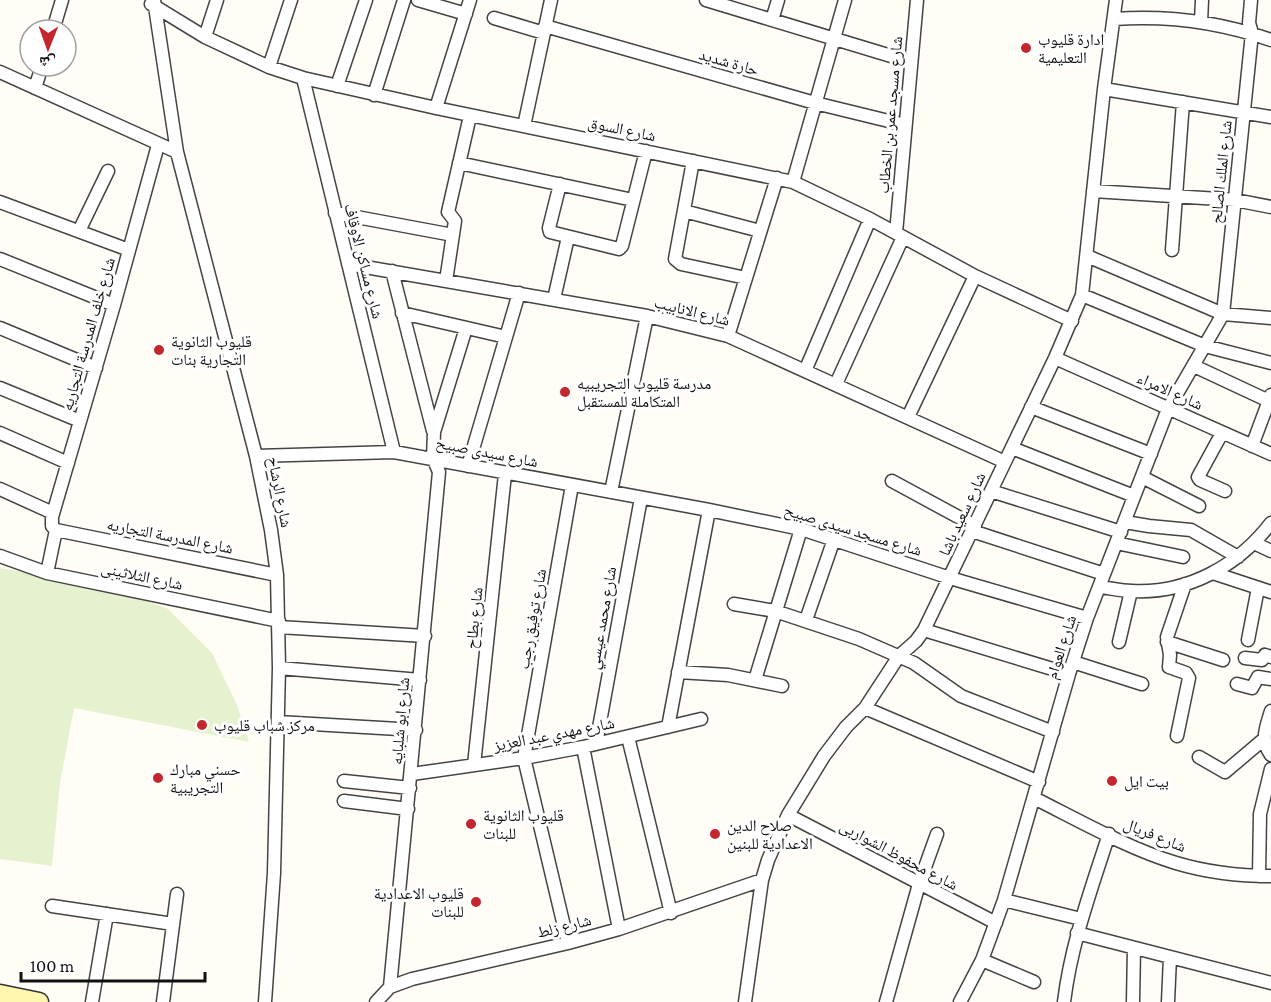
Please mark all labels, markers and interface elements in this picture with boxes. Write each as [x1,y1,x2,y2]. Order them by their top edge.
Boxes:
north arrow [18,18,78,78]
place label: ادارة قليوب التعليمية [1038,31,1104,66]
street label: شارع مسجد عمر بن الخطاب [875,36,907,195]
marker: ادارة قليوب التعليمية [1019,41,1033,55]
street label: حارة شديد [697,45,761,80]
text: ش [39,53,56,71]
street label: شارع السوق [586,114,658,146]
street label: شارع الملك الصالح [1207,120,1237,225]
street label: شارع مساكن الاوقاف [340,202,387,321]
street label: شارع خلف المدرسة التجاريه [58,255,120,413]
street label: شارع الانابيب [652,293,732,331]
place label: قليوب الثانوية التجارية بنات [171,333,252,369]
marker: قليوب الثانوية التجارية بنات [152,343,166,357]
street label: شارع الامراء [1134,369,1205,415]
place label: مدرسة قليوب التجريبيه المتكاملة للمستقبل [577,375,711,412]
marker: مدرسة قليوب التجريبيه المتكاملة للمستقبل [558,385,572,399]
street label: شارع سيدى صبيح [434,434,540,472]
street label: شارع الرشاح [263,455,295,529]
street label: شارع سعيد باشا [935,470,991,559]
street label: شارع مسجد سيدى صبيح [782,501,924,561]
street label: شارع المدرسة التجاريه [105,515,235,559]
street label: شارع الثلاثينى [99,559,184,595]
street label: شارع محمد عيسي [585,565,623,671]
street label: شارع توفيق رجب [515,568,551,671]
street label: شارع بطاح [462,586,488,650]
street label: شارع العوام [1043,613,1081,682]
street label: شارع ابو شلبايه [388,676,414,766]
street label: شارع مهدي عبد العزيز [491,714,617,758]
place label: مركز شباب قليوب [214,717,315,735]
marker: مركز شباب قليوب [195,718,209,732]
place label: حسني مبارك التجريبية [170,761,241,797]
marker: حسني مبارك التجريبية [151,771,165,785]
place label: بيت ايل [1124,773,1169,792]
marker: بيت ايل [1105,774,1119,788]
place label: قليوب الثانوية للبنات [483,807,564,842]
street label: شارع فريال [1121,815,1189,857]
marker: قليوب الثانوية للبنات [464,817,478,831]
place label: صلاح الدين الاعدادية للبنين [727,817,813,854]
street label: شارع محفوظ الشواربى [836,817,961,895]
marker: صلاح الدين الاعدادية للبنين [708,827,722,841]
place label: قليوب الاعدادية للبنات [374,885,464,920]
marker: قليوب الاعدادية للبنات [469,895,483,909]
street label: شارع زلط [535,911,593,943]
scale bar [21,945,206,983]
text: 100 m [30,956,75,976]

